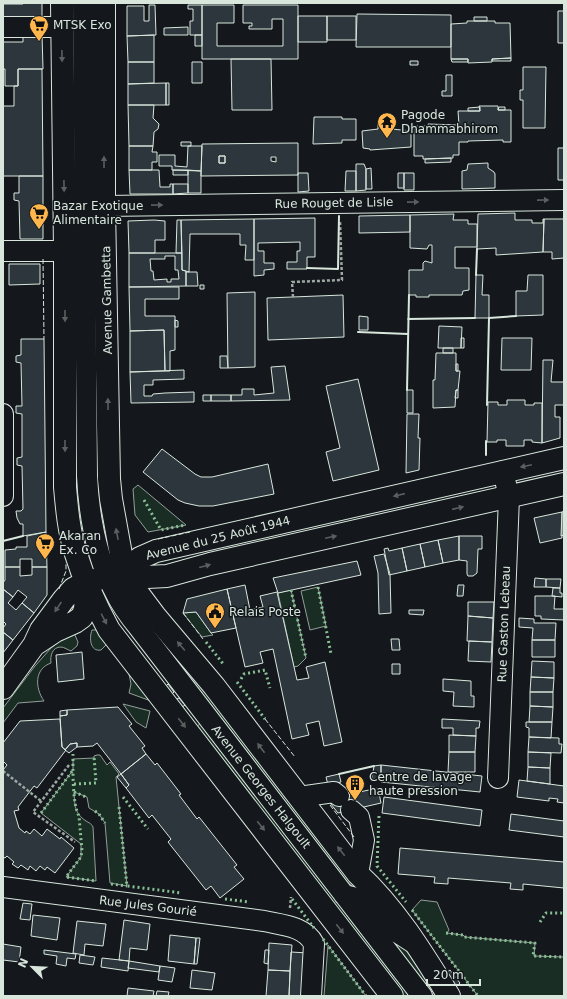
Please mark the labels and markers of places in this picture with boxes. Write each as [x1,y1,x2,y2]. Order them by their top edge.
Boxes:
supermarket icon: MTSK Exo [28,14,50,42]
place label: MTSK Exo [53,18,112,32]
place label: Pagode Dhammabhirom [401,108,498,136]
temple icon: Pagode Dhammabhirom [376,111,398,139]
place label: Bazar Exotique Alimentaire [53,199,143,227]
supermarket icon: Bazar Exotique Alimentaire [28,202,50,230]
place label: Akaran Ex. Co [59,529,101,557]
supermarket icon: Akaran Ex. Co [34,532,56,560]
public building icon: Relais Poste [204,601,226,629]
place label: Relais Poste [229,605,301,619]
place label: Centre de lavage haute pression [369,770,472,798]
building icon: Centre de lavage haute pression [344,773,366,801]

